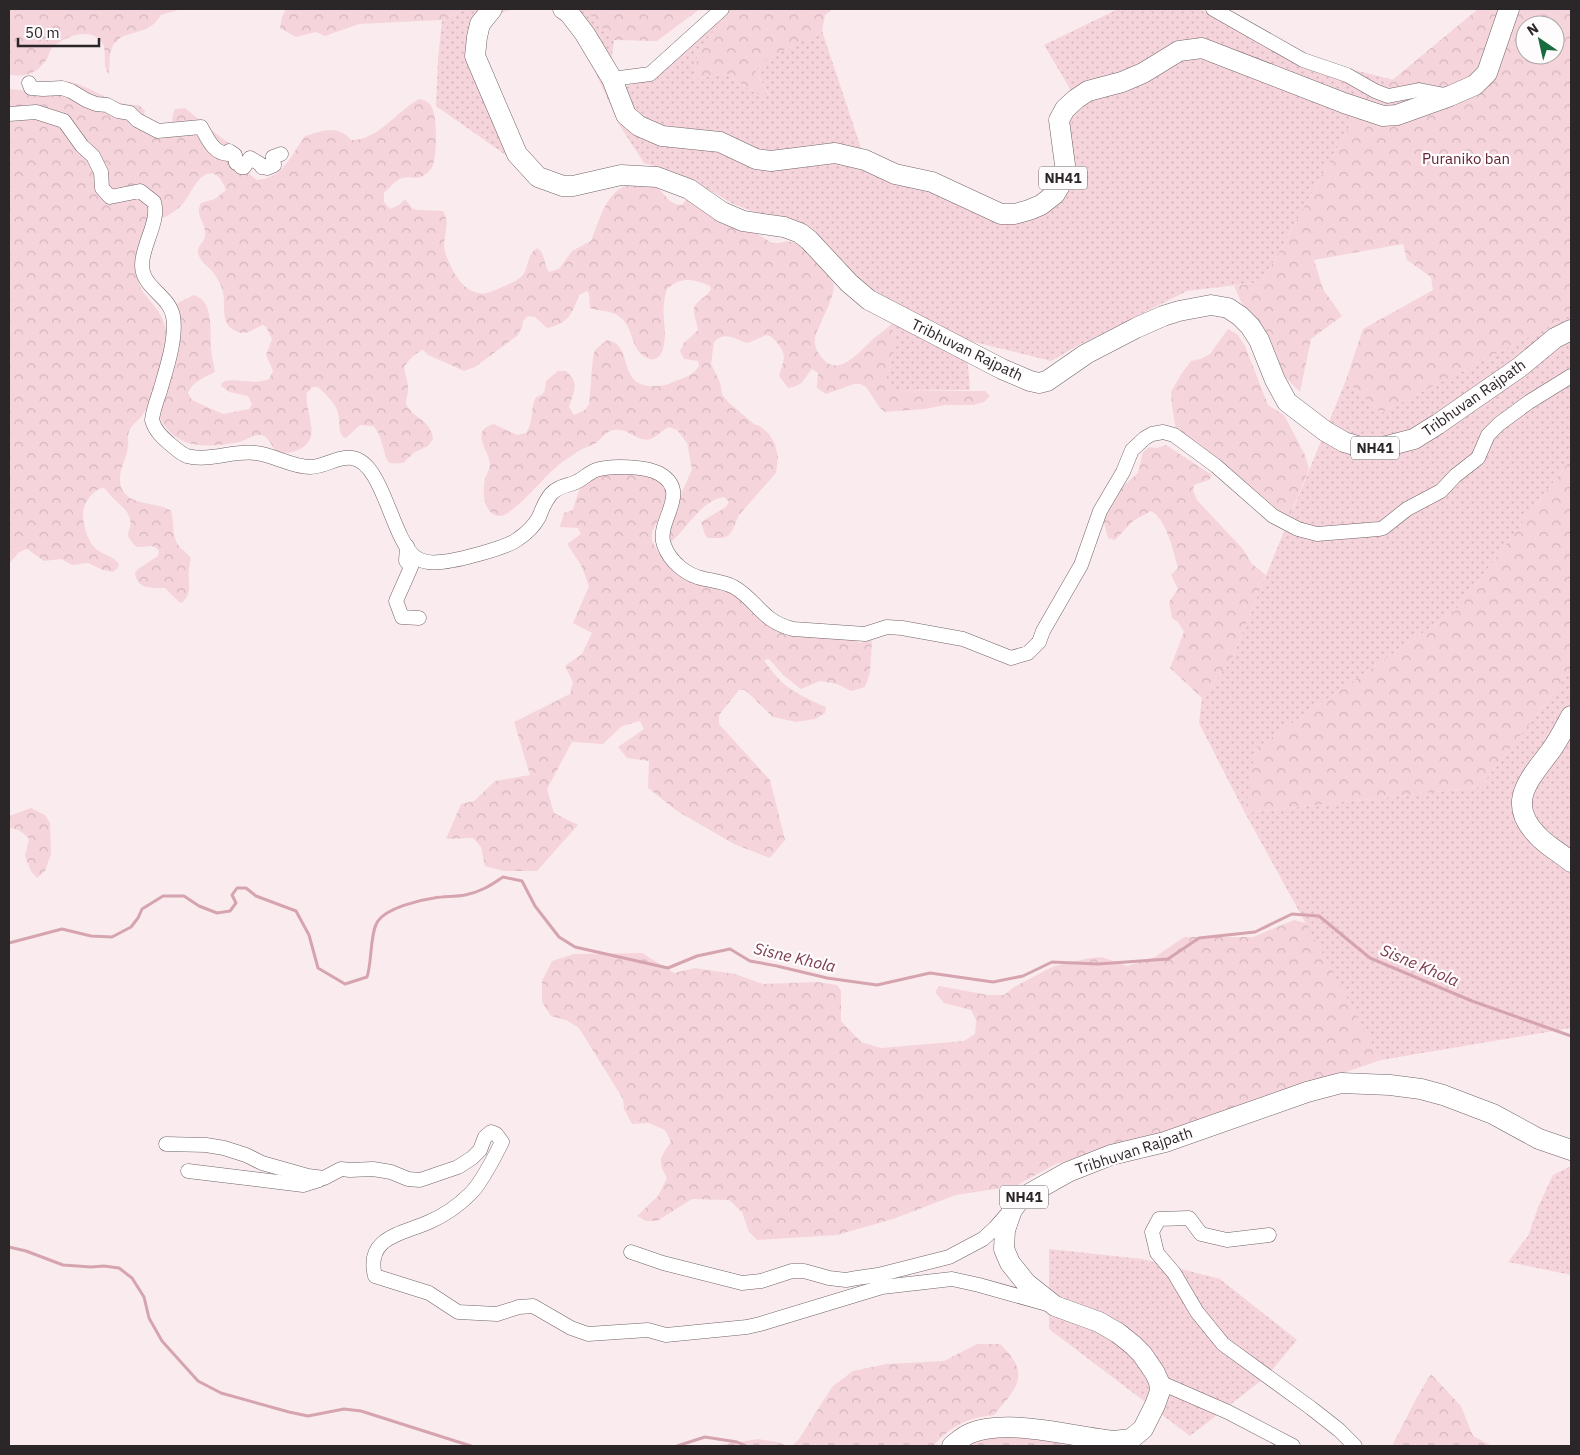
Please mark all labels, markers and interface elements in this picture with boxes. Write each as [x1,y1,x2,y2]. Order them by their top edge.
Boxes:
scale bar [18,15,99,47]
north arrow [1515,15,1565,65]
text: N [1523,19,1542,40]
text: 50 m [25,23,60,42]
park label: Puraniko ban [1422,149,1510,168]
road number: NH41 [1039,167,1087,190]
street label: Tribhuvan Rajpath [908,314,1026,385]
street label: Tribhuvan Rajpath [1418,355,1529,440]
road number: NH41 [1351,436,1399,459]
water label: Sisne Khola [752,938,838,976]
water label: Sisne Khola [1378,940,1462,990]
street label: Tribhuvan Rajpath [1073,1123,1195,1178]
road number: NH41 [1000,1186,1048,1208]

